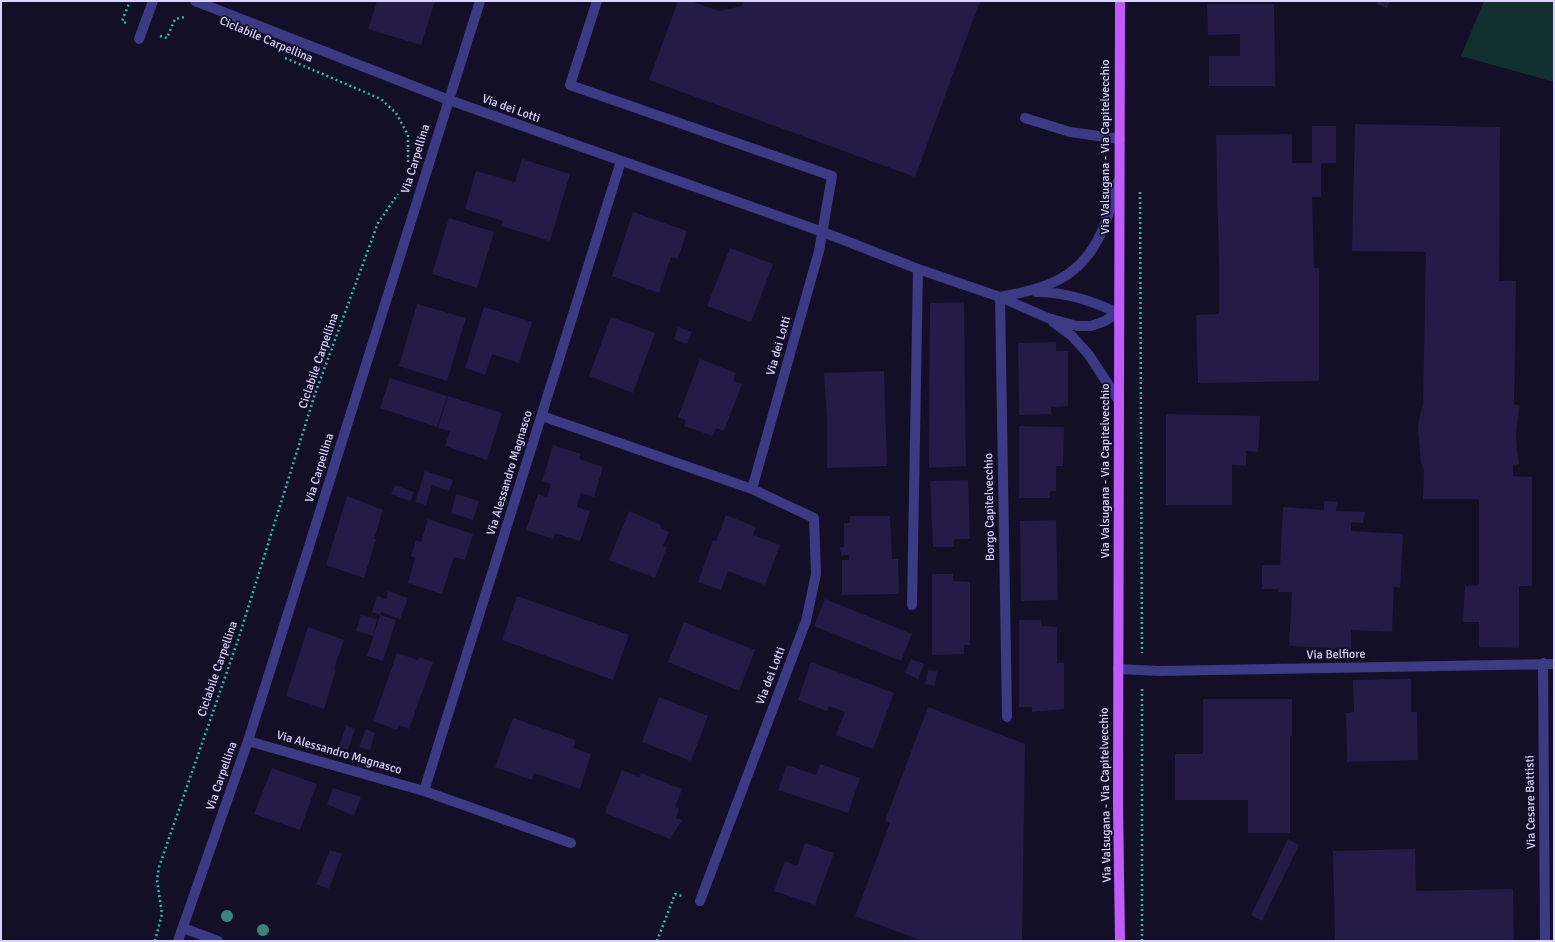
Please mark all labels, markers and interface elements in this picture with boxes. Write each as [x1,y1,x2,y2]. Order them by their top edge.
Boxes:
street label: Ciclabile Carpellina [217,14,315,66]
street label: Via Valsugana - Via Capitelvecchio [1099,60,1113,234]
street label: Via dei Lotti [480,92,542,126]
street label: Via Carpellina [399,123,433,195]
street label: Ciclabile Carpellina [296,311,342,411]
street label: Via dei Lotti [764,315,794,377]
street label: Via Valsugana - Via Capitelvecchio [1099,384,1113,558]
street label: Via Alessandro Magnasco [484,409,536,537]
street label: Via Carpellina [303,432,337,504]
street label: Borgo Capitelvecchio [982,453,998,561]
street label: Ciclabile Carpellina [195,619,241,719]
street label: Via dei Lotti [753,645,789,707]
street label: Via Belfiore [1306,647,1366,663]
street label: Via Valsugana - Via Capitelvecchio [1097,707,1115,883]
street label: Via Alessandro Magnasco [275,728,403,778]
street label: Via Carpellina [204,740,240,812]
street label: Via Cesare Battisti [1523,755,1539,849]

